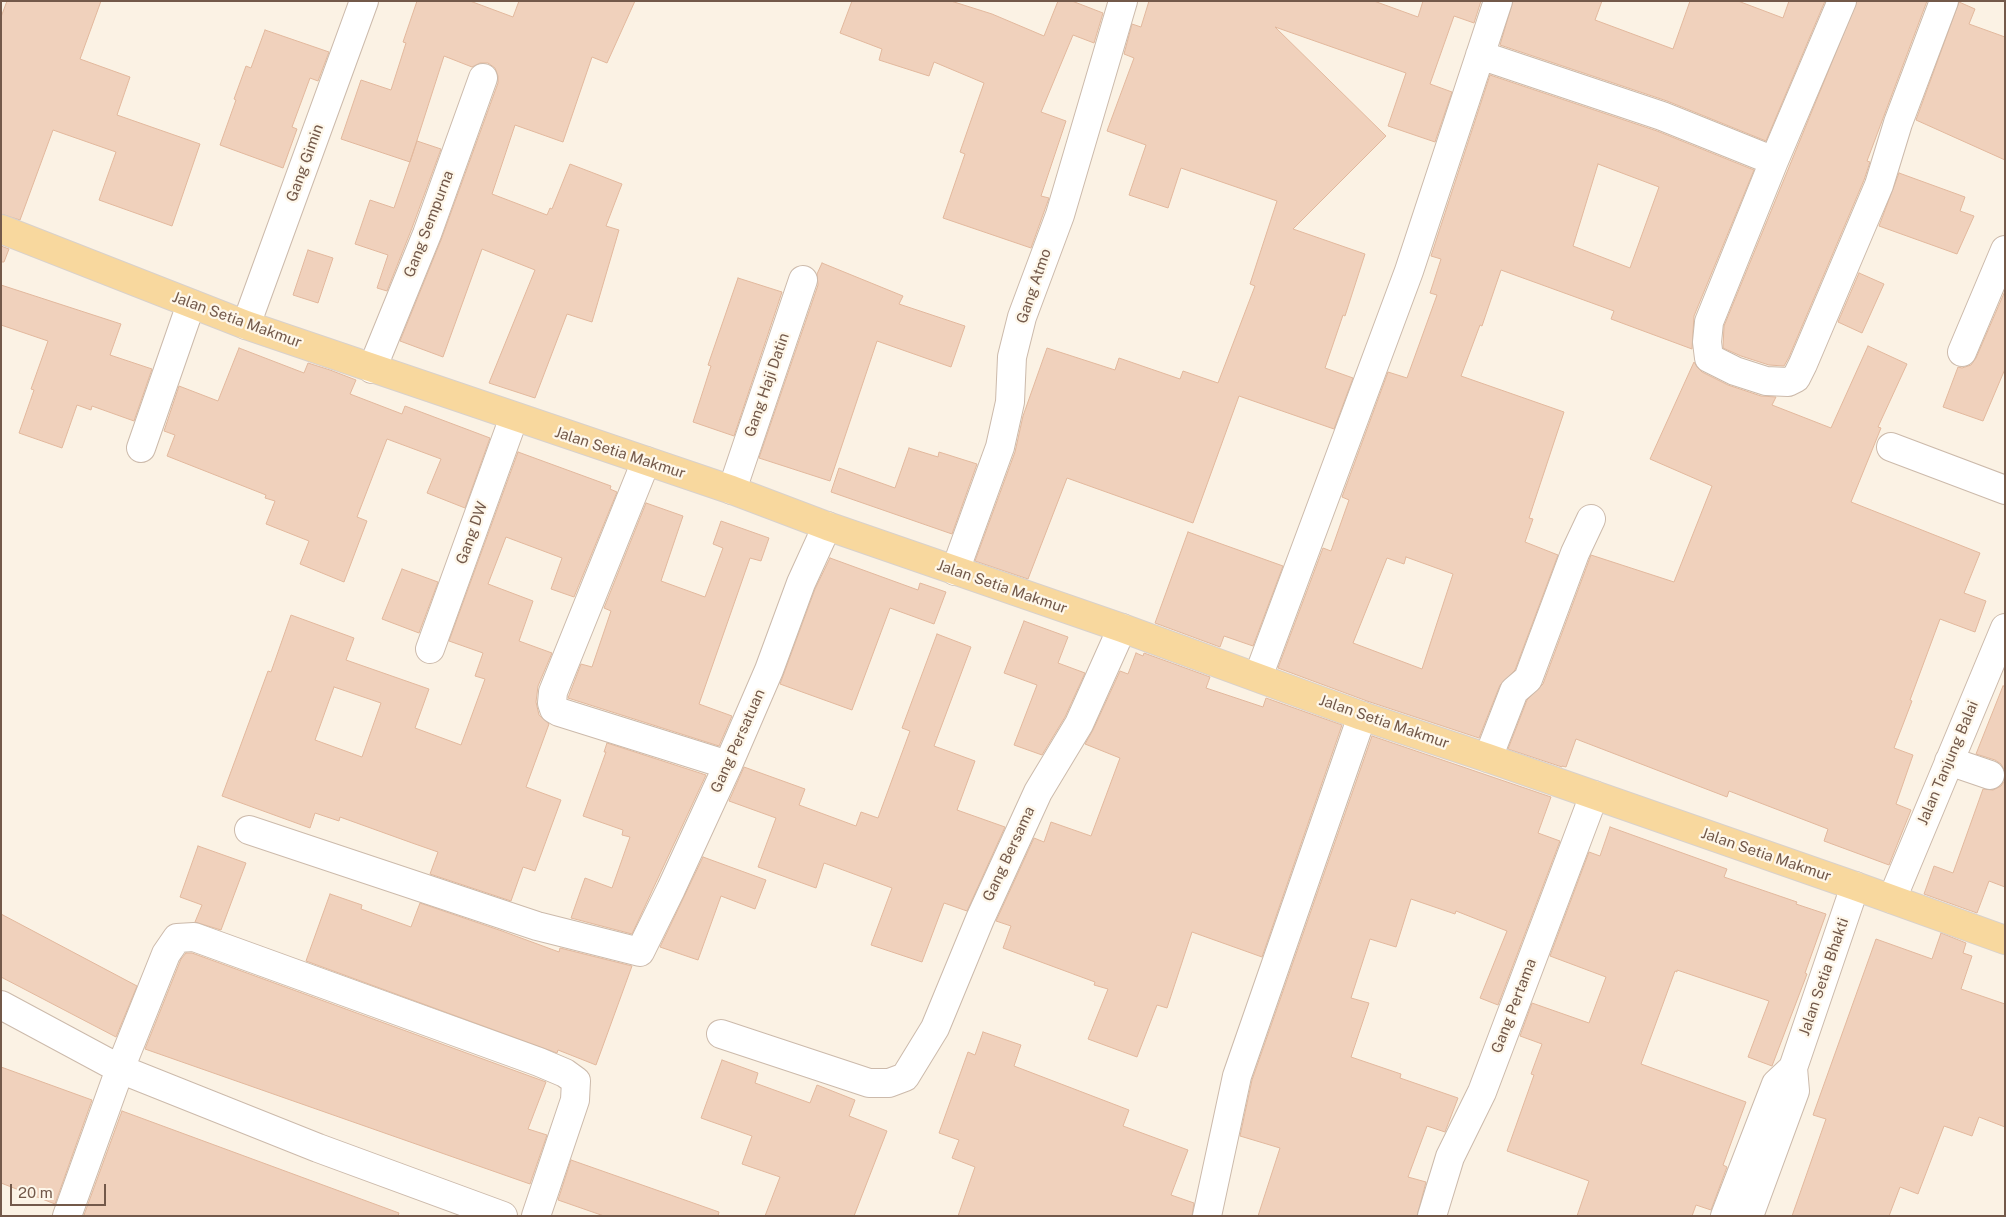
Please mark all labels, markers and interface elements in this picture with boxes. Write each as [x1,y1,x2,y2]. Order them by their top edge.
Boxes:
street label: Gang Gimin [283,122,327,204]
street label: Gang Sempurna [400,168,458,280]
street label: Gang Atmo [1013,246,1055,326]
street label: Jalan Setia Makmur [170,288,304,352]
street label: Gang Haji Datin [741,331,793,439]
street label: Jalan Setia Makmur [552,423,688,483]
street label: Gang DW [452,499,492,567]
street label: Jalan Setia Makmur [935,556,1069,618]
street label: Gang Persatuan [707,686,769,796]
street label: Jalan Setia Makmur [1317,691,1451,753]
street label: Jalan Tanjung Balai [1914,698,1982,828]
street label: Gang Bersama [979,804,1039,904]
street label: Jalan Setia Makmur [1699,824,1833,886]
street label: Jalan Setia Bhakti [1795,916,1853,1038]
street label: Gang Pertama [1488,956,1540,1056]
scale bar [12,1174,109,1206]
text: 20 m [18,1184,53,1201]

